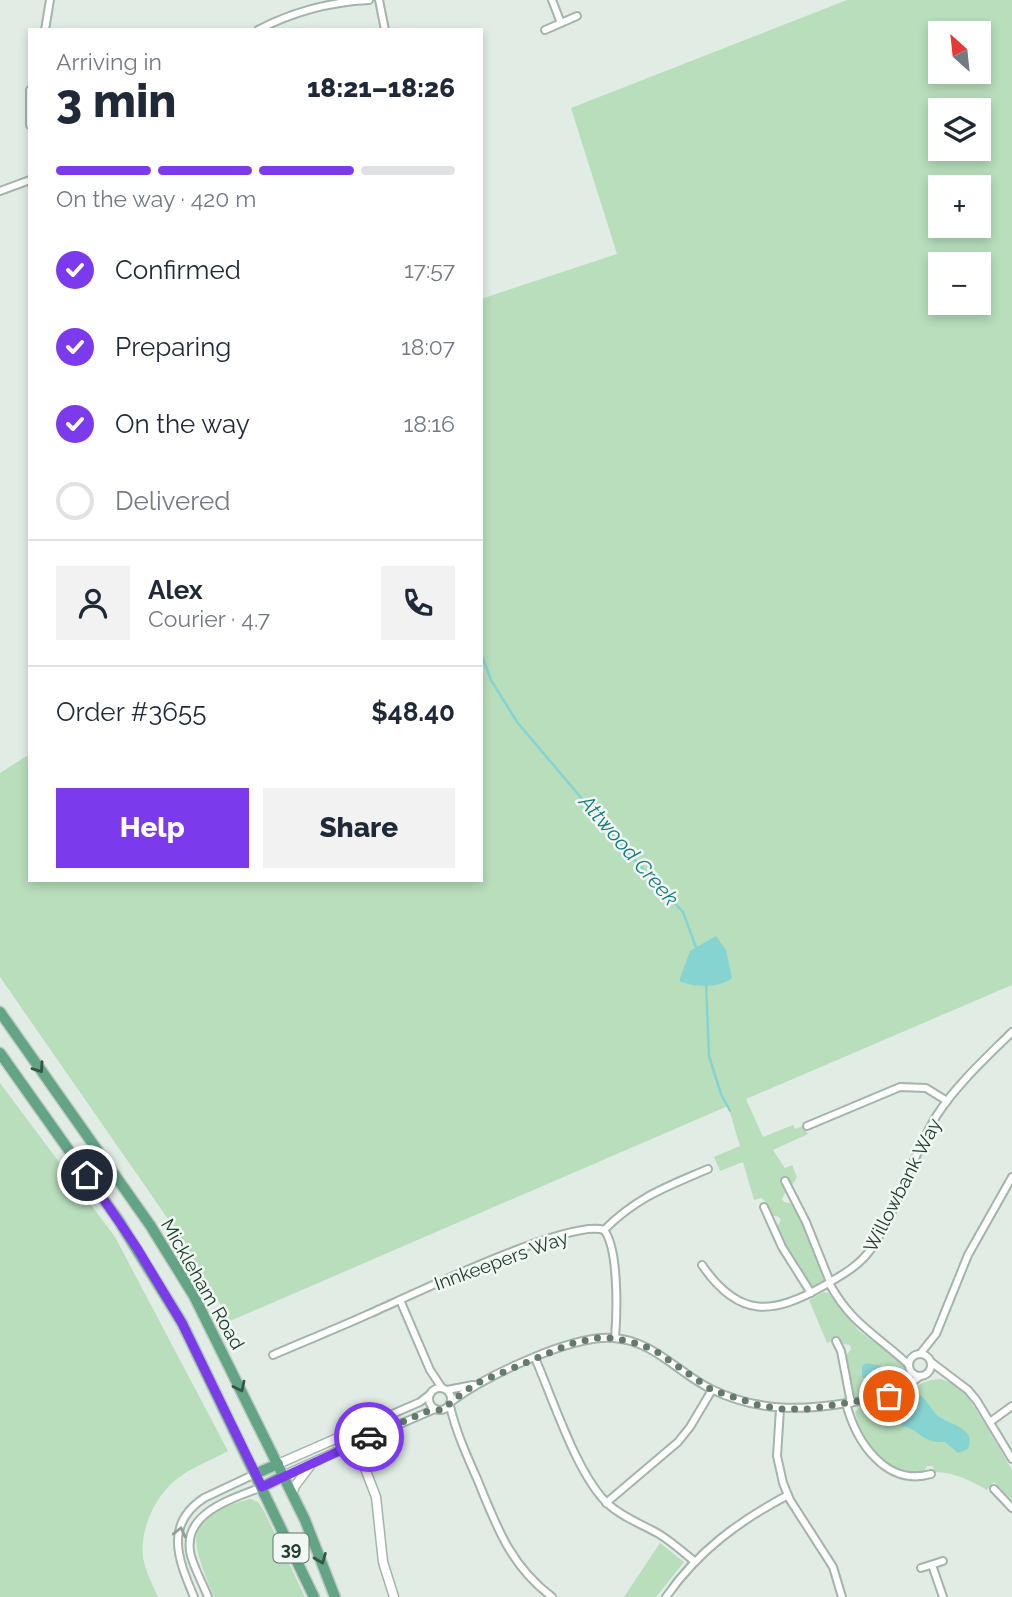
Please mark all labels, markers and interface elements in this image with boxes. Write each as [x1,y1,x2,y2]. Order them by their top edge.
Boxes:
north arrow [928,21,990,84]
map controls [928,21,991,315]
text: Arriving in [56,48,162,75]
text: 18:21–18:26 [307,73,455,103]
text: 3 min [56,74,176,128]
button: layers [928,98,991,161]
button: + [928,175,991,238]
text: On the way · 420 m [56,185,256,212]
icon: check [56,251,94,289]
button: − [928,252,991,315]
text: Confirmed [115,255,241,285]
text: 17:57 [404,256,455,283]
icon: check [56,328,94,366]
text: Preparing [115,332,231,362]
text: 18:07 [401,333,455,360]
icon: check [56,405,94,443]
text: On the way [115,409,250,439]
text: 18:16 [403,410,455,437]
text: Delivered [115,486,230,516]
button: person [56,566,130,640]
button: phone [381,566,455,640]
text: Alex [148,575,203,605]
text: Courier · 4.7 [148,605,270,632]
text: Order #3655 [56,697,206,727]
text: $48.40 [371,697,455,727]
button: Help [56,788,249,868]
button: Share [263,788,455,868]
water label: Attwood Creek [573,789,684,910]
one-way arrow [31,1060,43,1073]
street label: Willowbank Way [859,1114,945,1256]
pin [57,1145,117,1205]
icon: home [68,1156,106,1194]
street label: Mickleham Road [157,1215,249,1353]
street label: Innkeepers Way [431,1226,571,1294]
pin [859,1366,919,1426]
icon: bag [870,1377,908,1415]
one-way arrow [232,1380,246,1392]
courier [334,1402,404,1472]
icon: car [350,1418,388,1456]
one-way arrow [172,1526,186,1538]
road number: 39 [274,1534,308,1562]
one-way arrow [312,1552,326,1564]

